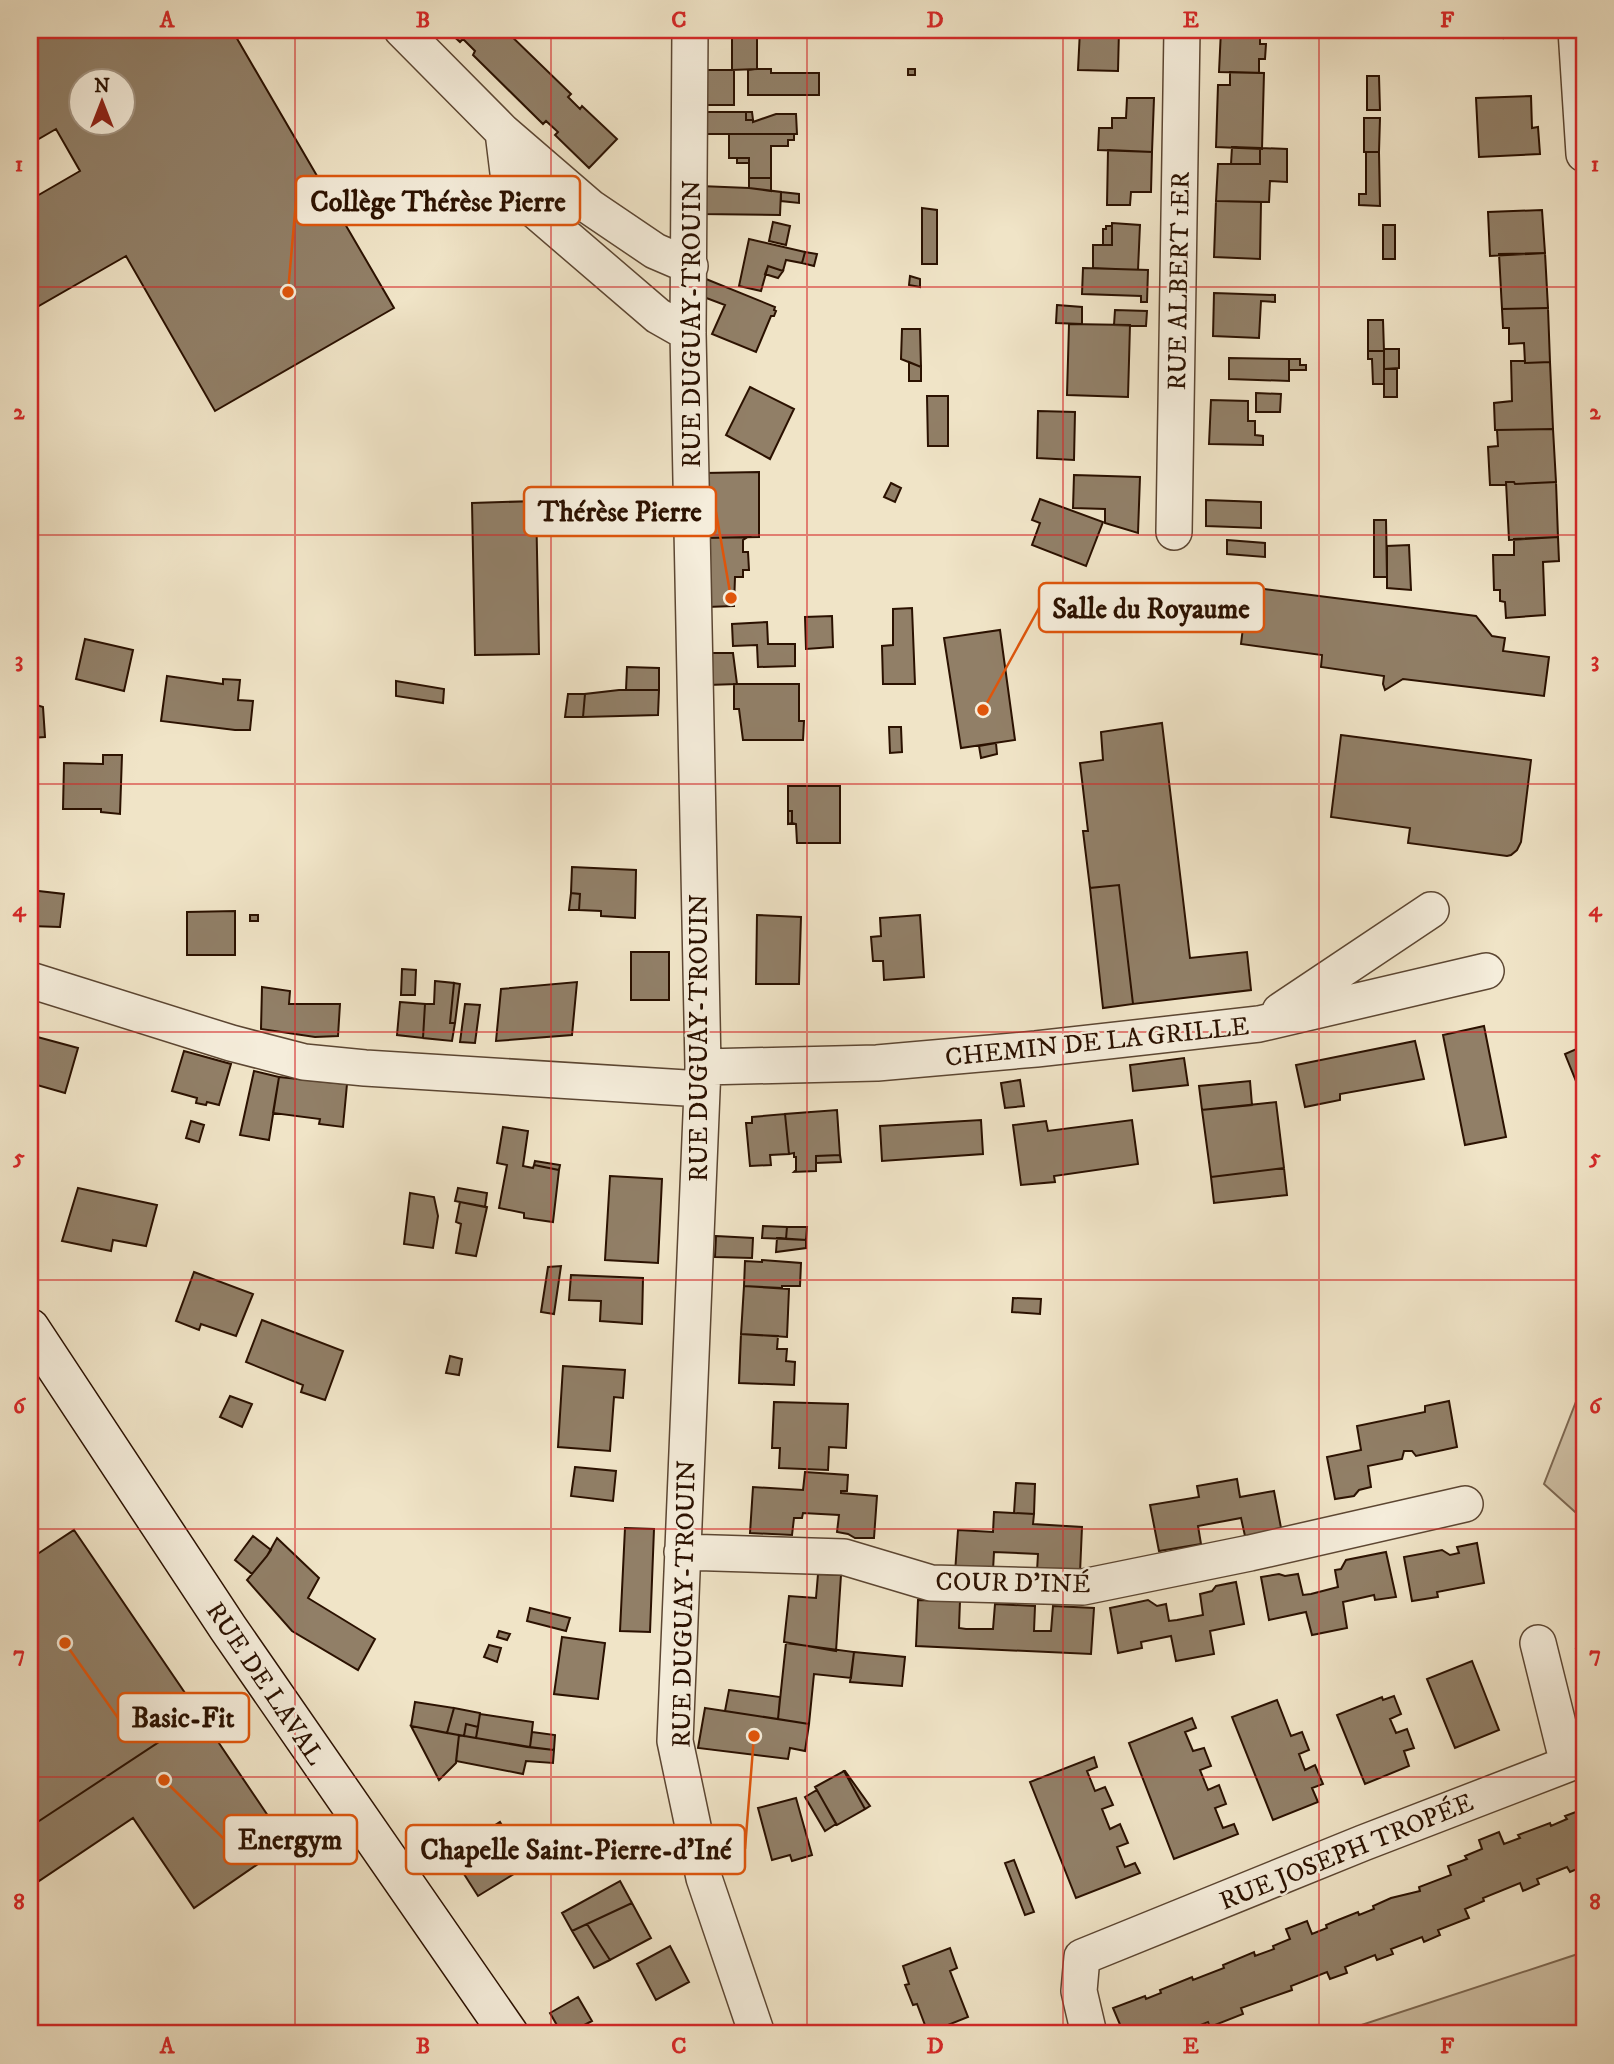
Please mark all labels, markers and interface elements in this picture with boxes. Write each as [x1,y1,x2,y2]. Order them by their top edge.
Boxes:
text: A [159,6,176,35]
text: B [416,6,430,35]
text: C [671,6,687,35]
text: D [926,6,944,35]
text: E [1183,6,1199,35]
text: F [1440,6,1455,35]
north arrow [66,66,136,136]
text: N [94,75,110,98]
text: 1 [15,150,23,179]
text: 1 [1591,150,1599,179]
street label: RUE ALBERT 1ER [1161,171,1198,391]
callout: Collège Thérèse Pierre [296,176,580,225]
street label: RUE DUGUAY-TROUIN [676,180,709,468]
text: Collège Thérèse Pierre [310,185,566,220]
text: 2 [13,398,25,427]
text: 2 [1589,398,1601,427]
callout: Thérèse Pierre [524,487,716,536]
text: Thérèse Pierre [537,495,702,530]
callout: Salle du Royaume [1039,583,1264,632]
text: Salle du Royaume [1052,592,1250,627]
text: 3 [15,646,23,675]
text: 3 [1591,646,1599,675]
street label: RUE DUGUAY-TROUIN [683,894,716,1182]
text: 4 [12,895,27,924]
text: 4 [1588,895,1603,924]
street label: CHEMIN DE LA GRILLE [944,1010,1251,1075]
text: 5 [12,1143,25,1172]
text: 5 [1588,1143,1601,1172]
text: 6 [13,1392,27,1421]
text: 6 [1589,1392,1603,1421]
street label: RUE DUGUAY-TROUIN [665,1460,704,1748]
street label: COUR D'INÉ [935,1566,1091,1601]
street label: RUE DE LAVAL [198,1596,332,1772]
text: 7 [13,1640,25,1669]
text: 7 [1589,1640,1601,1669]
callout: Basic-Fit [118,1693,249,1742]
text: Basic-Fit [132,1701,234,1736]
street label: RUE JOSEPH TROPÉE [1215,1786,1478,1918]
callout: Energym [224,1815,357,1864]
text: Energym [238,1823,342,1858]
callout: Chapelle Saint-Pierre-d'Iné [406,1825,745,1874]
text: Chapelle Saint-Pierre-d'Iné [420,1833,732,1868]
text: 8 [13,1888,25,1917]
text: 8 [1589,1888,1601,1917]
text: A [159,2032,176,2061]
text: B [416,2032,430,2061]
text: C [671,2032,687,2061]
text: D [926,2032,944,2061]
text: E [1183,2032,1199,2061]
text: F [1440,2032,1455,2061]

